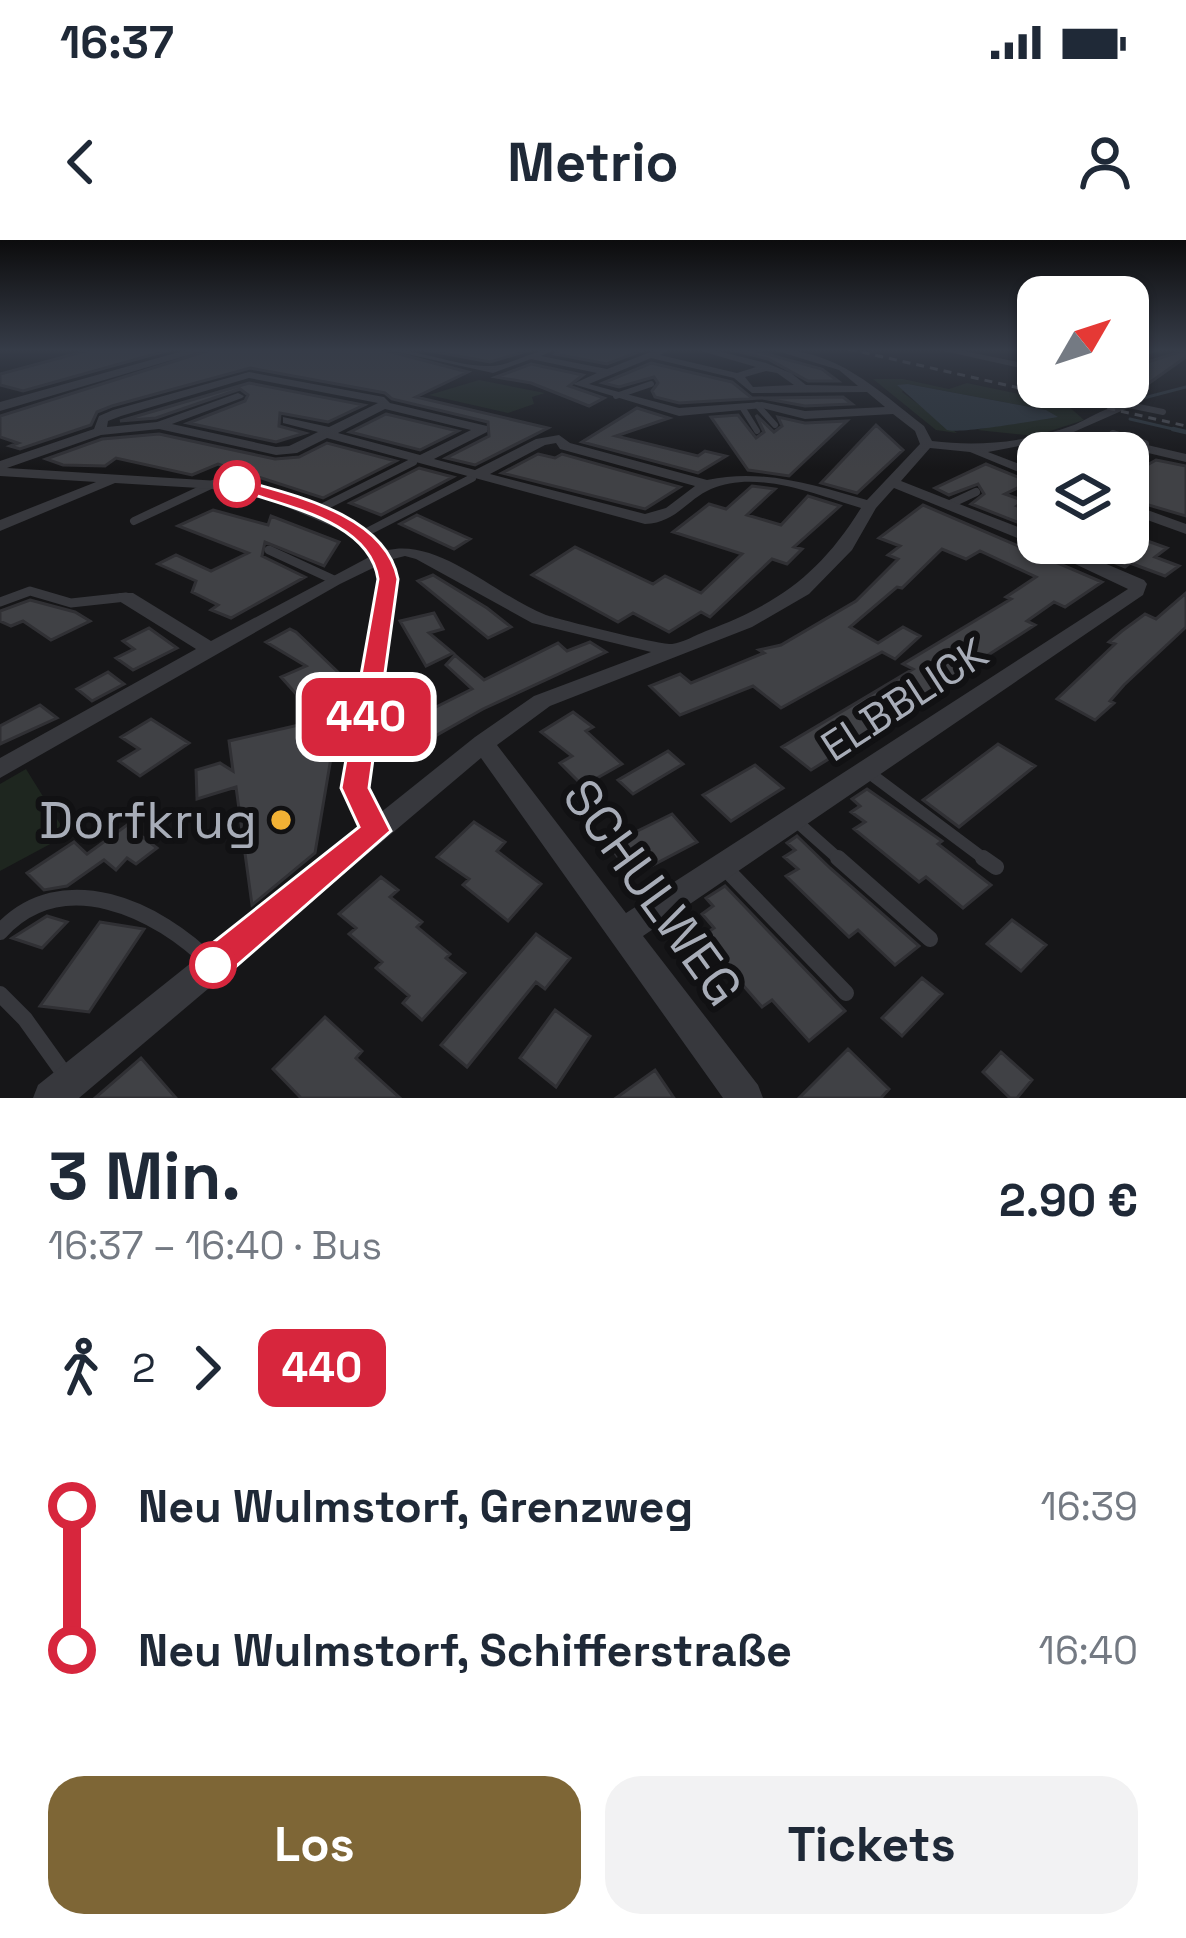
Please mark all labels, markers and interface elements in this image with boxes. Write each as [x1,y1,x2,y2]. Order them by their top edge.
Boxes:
text: 16:37 [60,14,174,71]
text: Metrio [507,128,679,197]
icon: back [48,129,114,195]
icon: person [1072,129,1138,195]
north arrow [1017,276,1149,408]
map controls [1017,276,1149,564]
button: layers [1017,432,1149,564]
unlabelled marker [215,462,259,506]
street label: ELBBLICK [811,626,998,773]
line badge: 440 [297,678,435,756]
text: 440 [326,690,406,743]
street label: SCHULWEG [549,766,757,1018]
place label: Dorfkrug [39,788,257,853]
marker: Dorfkrug [268,807,294,833]
unlabelled marker [191,943,235,987]
text: 3 Min. [48,1134,241,1218]
text: 2.90 € [999,1172,1138,1229]
text: 16:37 – 16:40 · Bus [48,1221,382,1270]
icon: walk [48,1335,114,1401]
icon: forward [174,1335,240,1401]
text: 440 [282,1341,362,1394]
text: 2 [132,1344,156,1393]
text: Neu Wulmstorf, Grenzweg [138,1478,693,1535]
text: 16:39 [1041,1482,1138,1531]
text: Neu Wulmstorf, Schifferstraße [138,1622,792,1679]
text: 16:40 [1039,1626,1138,1675]
button: Los [48,1776,581,1914]
button: Tickets [605,1776,1138,1914]

